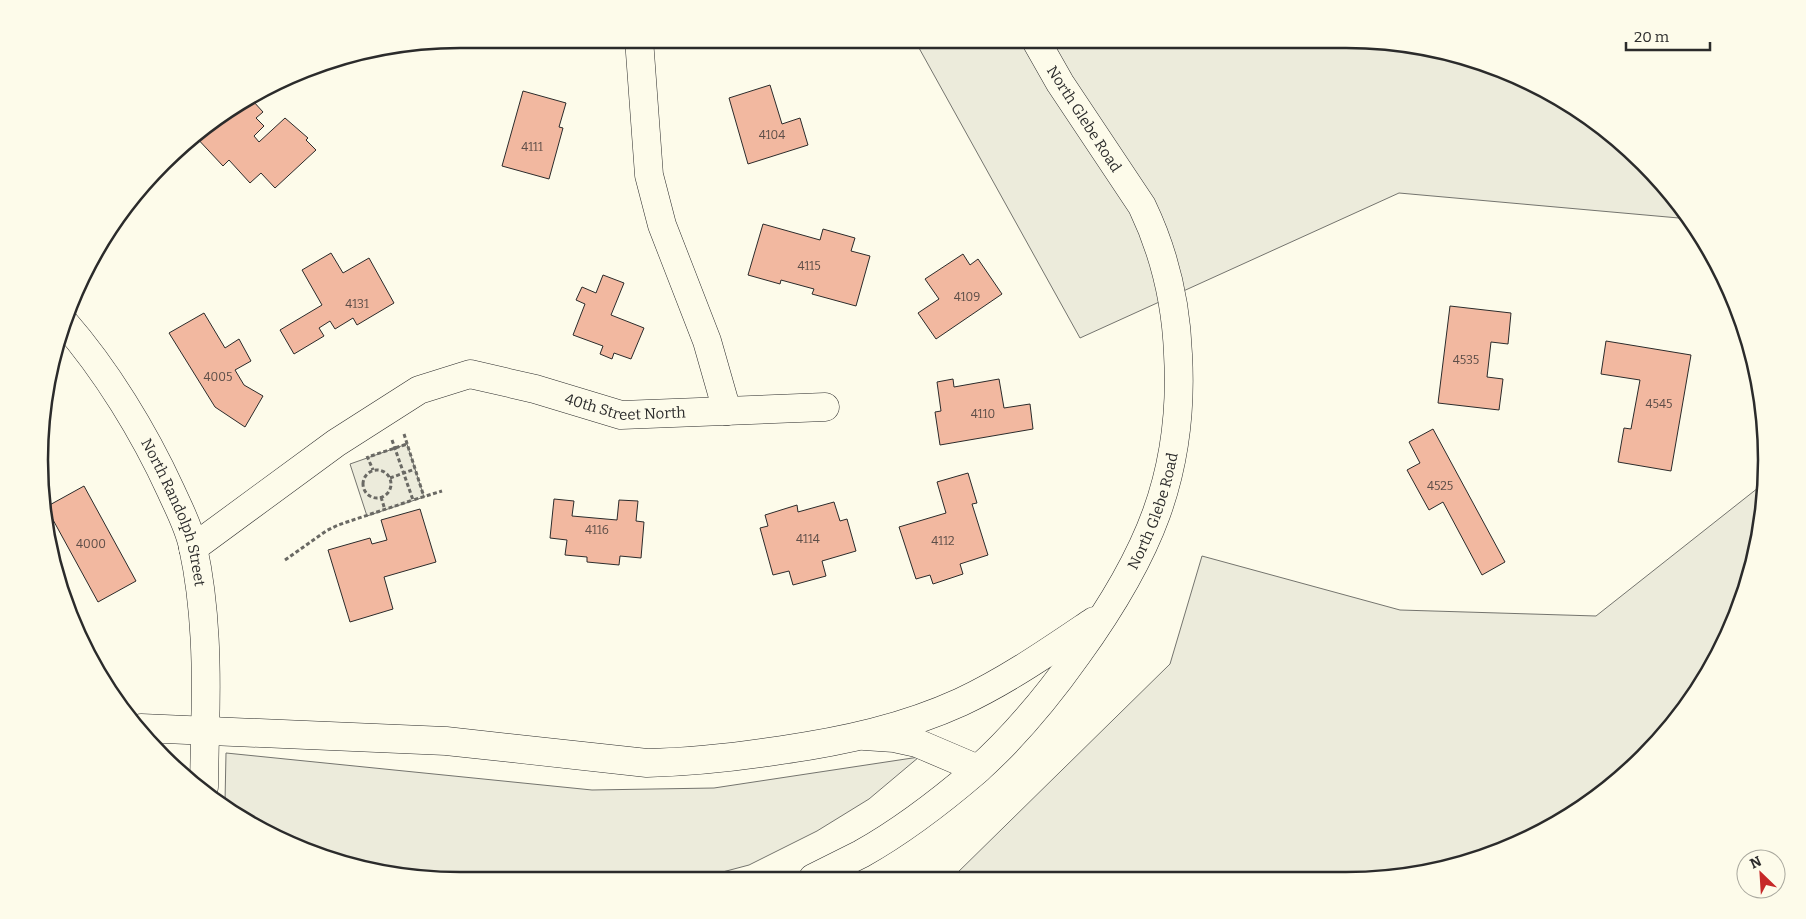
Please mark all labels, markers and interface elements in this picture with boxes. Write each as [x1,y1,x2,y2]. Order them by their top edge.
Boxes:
scale bar [1626,20,1710,52]
text: 20 m [1634,28,1670,46]
street label: North Glebe Road [1043,62,1125,176]
house number: 4104 [759,128,785,142]
house number: 4111 [521,140,543,154]
house number: 4115 [797,259,821,273]
house number: 4109 [954,290,980,304]
house number: 4131 [345,297,369,311]
house number: 4535 [1453,353,1479,367]
house number: 4005 [204,370,232,384]
street label: 40th Street North [563,389,687,424]
house number: 4545 [1646,397,1672,411]
house number: 4110 [971,407,995,421]
street label: North Randolph Street [137,435,209,588]
street label: North Glebe Road [1124,451,1182,573]
house number: 4525 [1427,479,1453,493]
house number: 4116 [585,523,609,537]
house number: 4114 [796,532,820,546]
house number: 4112 [931,534,955,548]
house number: 4000 [76,537,106,551]
north arrow [1736,849,1786,899]
text: N [1747,853,1764,873]

